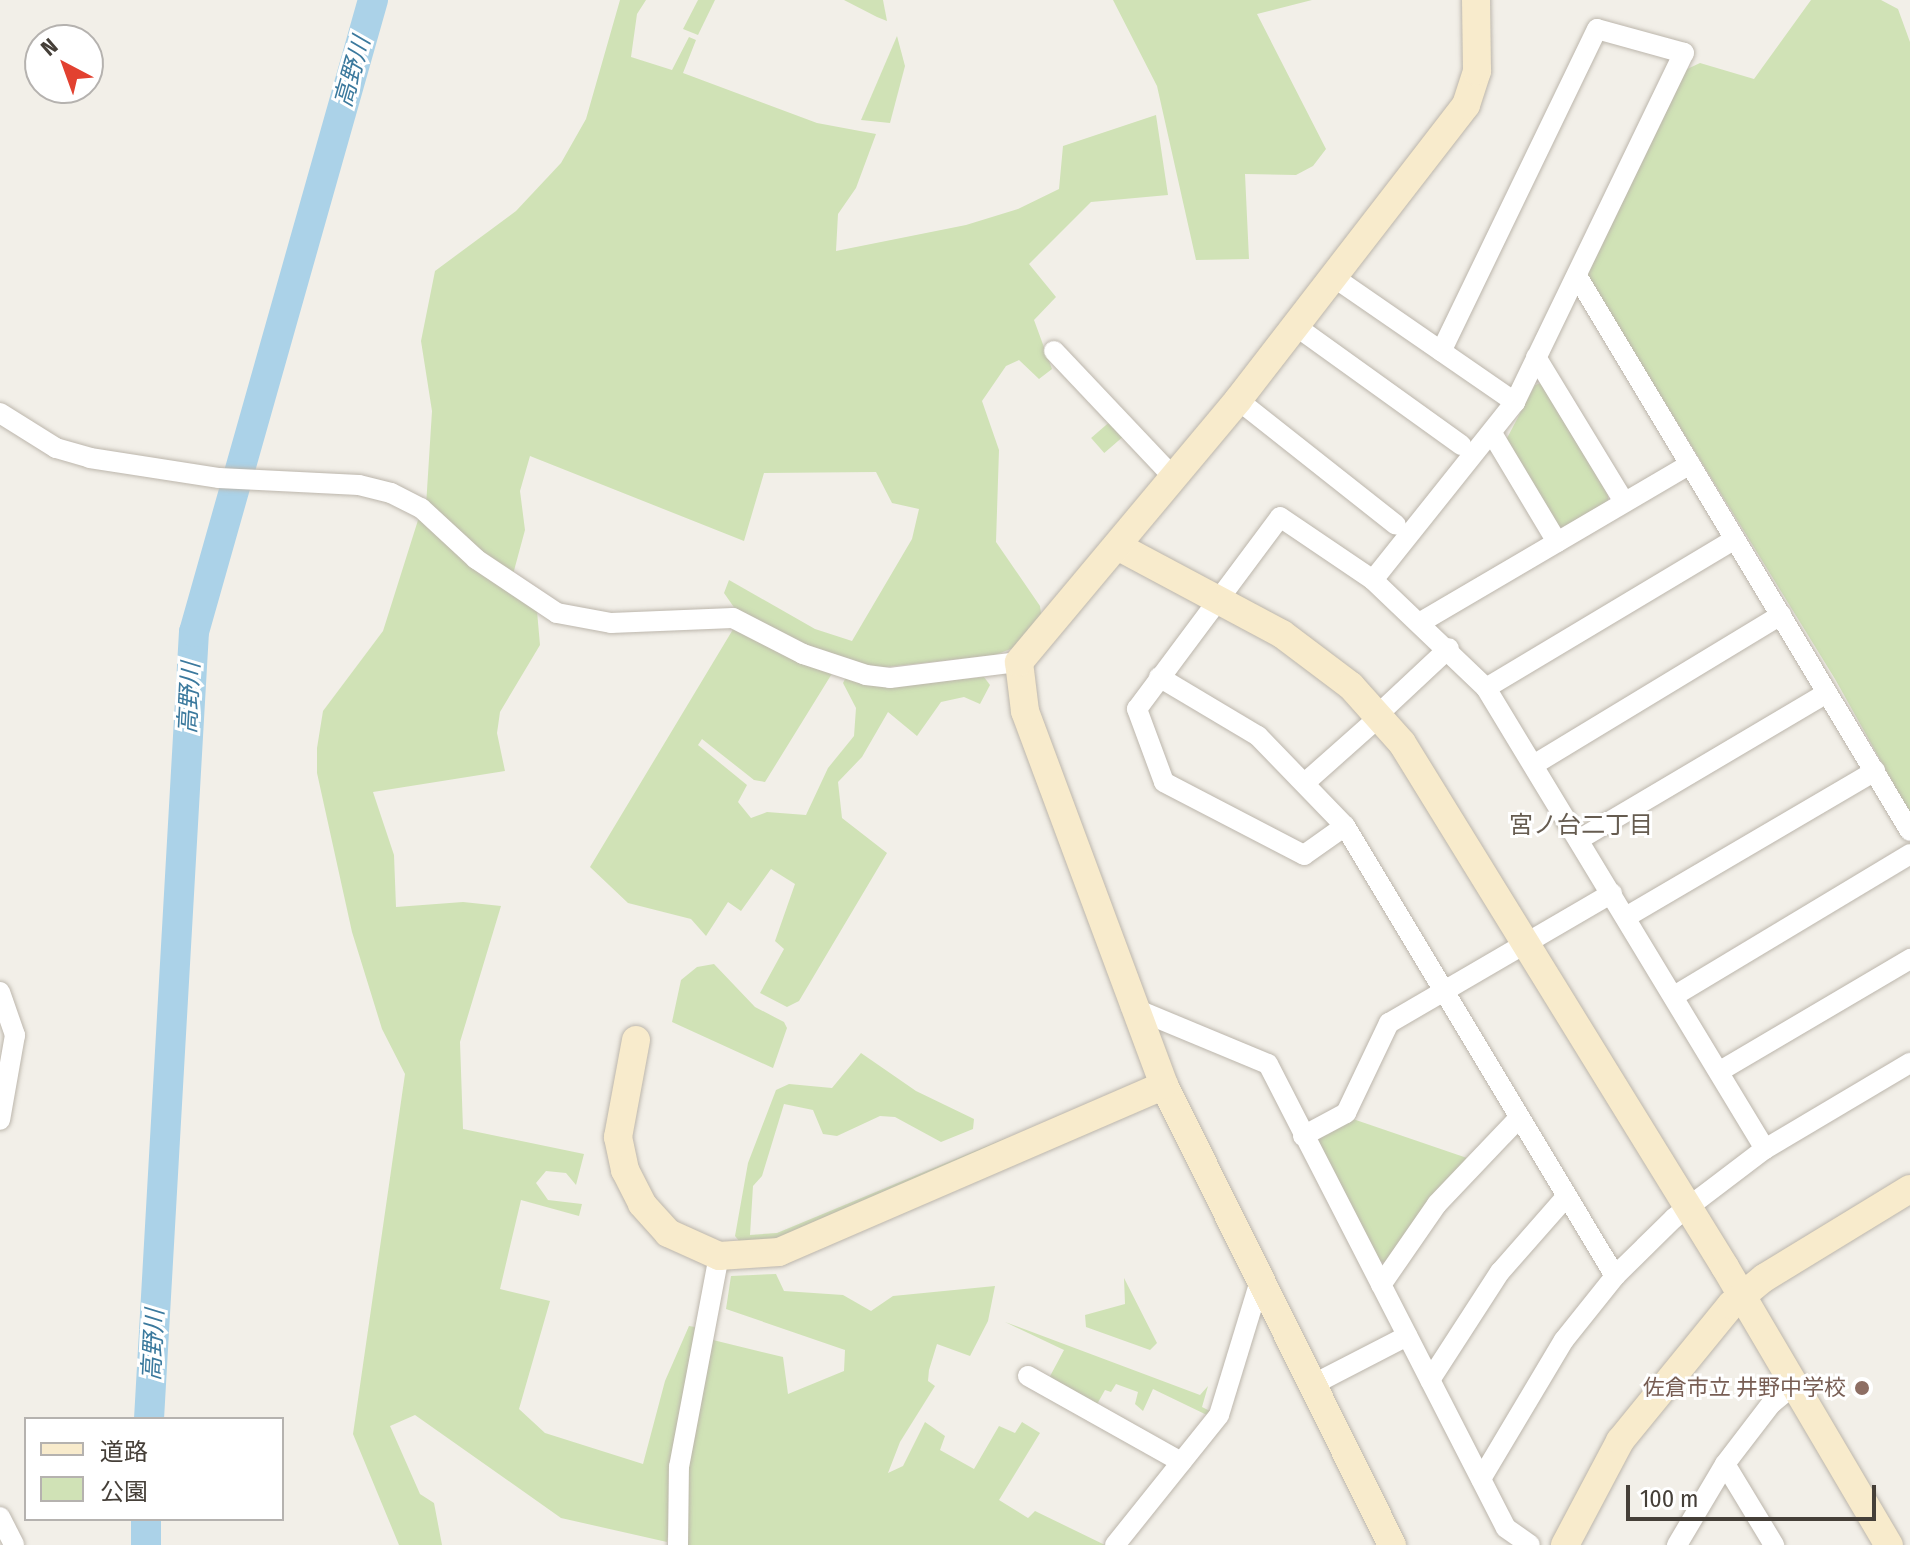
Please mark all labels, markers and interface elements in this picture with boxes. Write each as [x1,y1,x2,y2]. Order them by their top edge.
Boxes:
north arrow [24,24,104,104]
text: N [35,33,63,62]
water label: 高野川 [329,33,377,111]
water label: 高野川 [174,661,206,735]
district label: 宮ノ台二丁目 [1509,812,1653,840]
water label: 高野川 [138,1308,170,1382]
place label: 佐倉市立 井野中学校 [1643,1375,1846,1401]
marker: 佐倉市立 井野中学校 [1853,1379,1871,1397]
legend [24,1417,284,1521]
text: 道路 [100,1438,148,1466]
scale bar [1630,1469,1880,1519]
text: 公園 [100,1478,148,1506]
text: 100 m [1640,1485,1698,1513]

